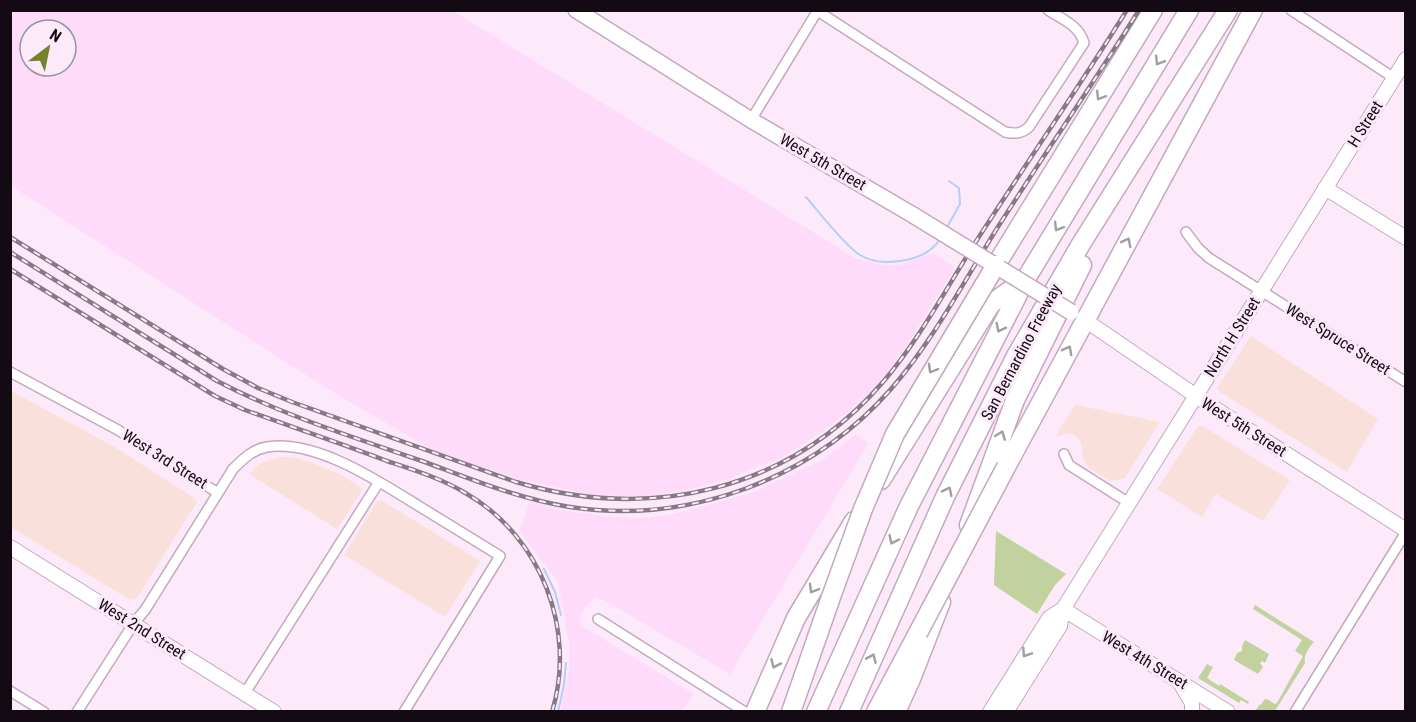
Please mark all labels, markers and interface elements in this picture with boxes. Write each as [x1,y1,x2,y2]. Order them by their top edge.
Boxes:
north arrow [18,18,78,78]
text: N [46,25,65,46]
one-way arrow [1155,54,1166,65]
one-way arrow [1095,90,1107,100]
street label: H Street [1343,97,1387,151]
street label: West 5th Street [776,130,870,195]
one-way arrow [1053,221,1065,231]
one-way arrow [1120,238,1131,249]
street label: San Bernardino Freeway [977,280,1065,423]
street label: North H Street [1200,293,1264,380]
street label: West Spruce Street [1282,299,1394,379]
one-way arrow [995,322,1007,333]
one-way arrow [1061,346,1073,357]
one-way arrow [928,363,940,373]
street label: West 5th Street [1198,393,1290,461]
street label: West 3rd Street [119,425,211,493]
one-way arrow [994,430,1006,441]
one-way arrow [941,487,953,498]
one-way arrow [889,534,901,545]
one-way arrow [808,583,820,593]
street label: West 2nd Street [95,594,190,664]
street label: West 4th Street [1099,627,1192,693]
one-way arrow [1021,647,1033,657]
one-way arrow [865,654,877,665]
one-way arrow [770,658,782,669]

